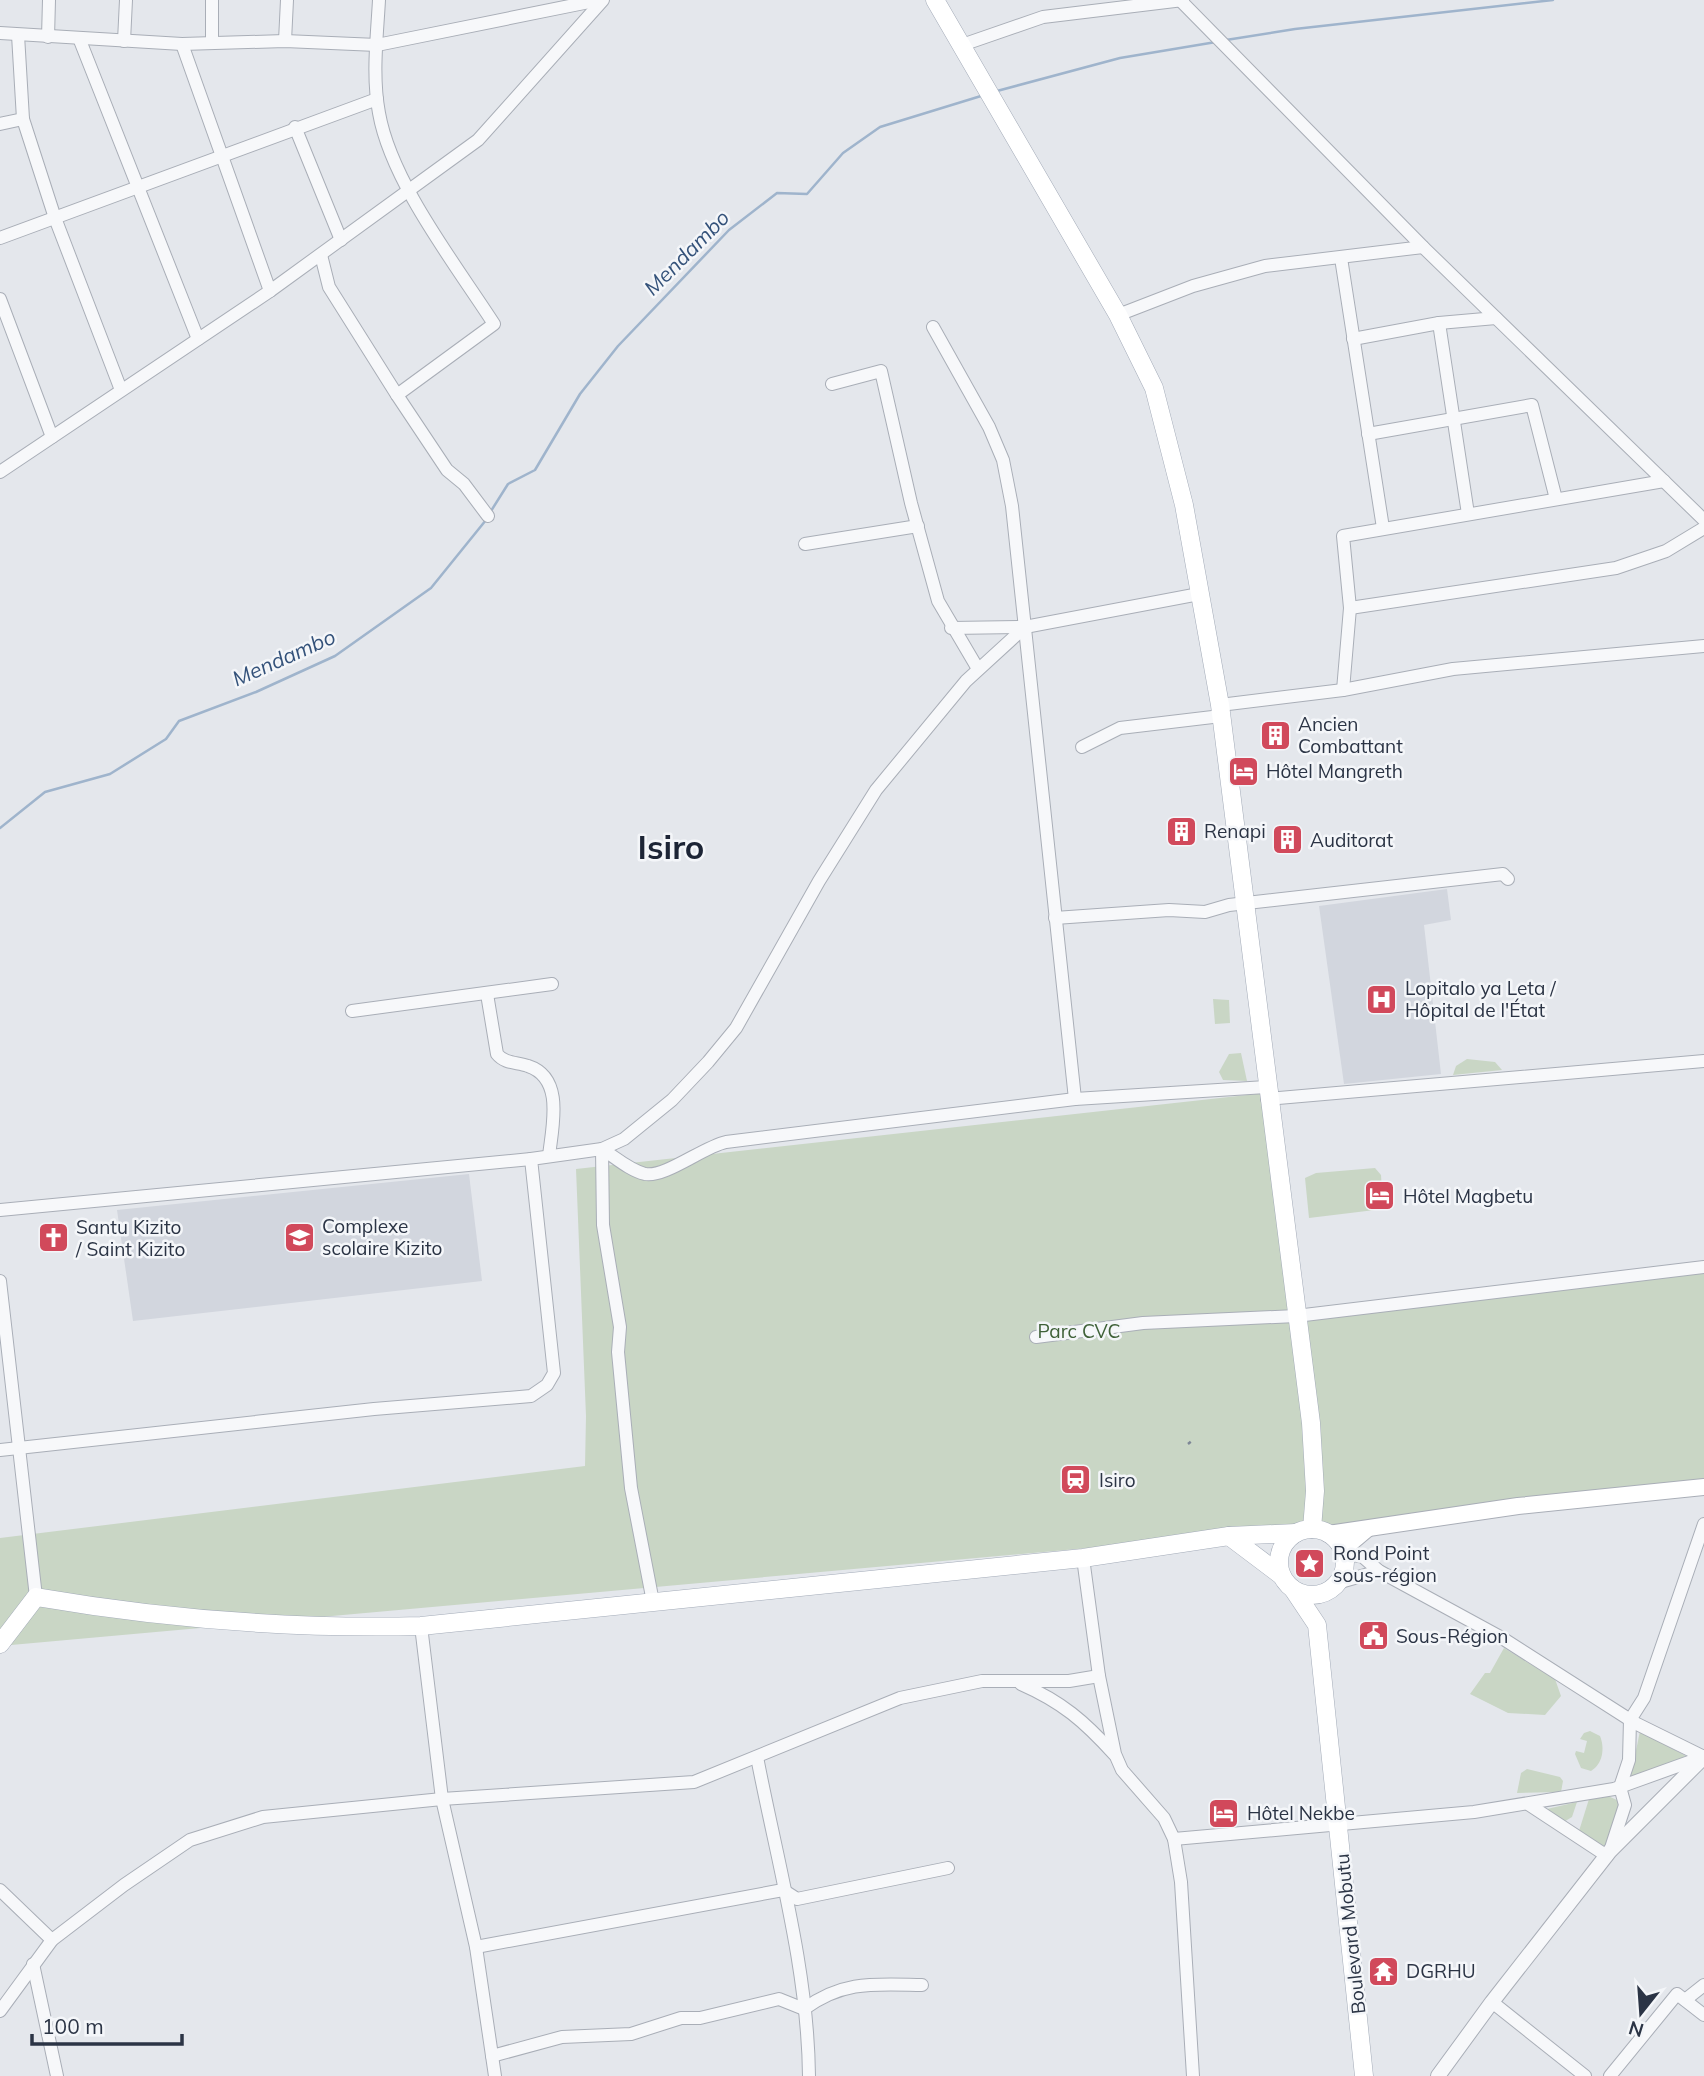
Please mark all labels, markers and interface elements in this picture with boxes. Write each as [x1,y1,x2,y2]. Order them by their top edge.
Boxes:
water label: Mendambo [638,204,734,300]
water label: Mendambo [228,623,339,691]
place label: Ancien Combattant [1298,712,1403,758]
building icon: Ancien Combattant [1258,718,1292,752]
hotel icon: Hôtel Mangreth [1226,754,1260,788]
place label: Hôtel Mangreth [1266,759,1403,783]
building icon: Renapi [1164,814,1198,848]
place label: Renapi [1204,819,1266,843]
building icon: Auditorat [1270,823,1304,857]
district label: Isiro [638,826,704,867]
place label: Auditorat [1310,828,1393,852]
place label: Lopitalo ya Leta / Hôpital de l'État [1405,976,1556,1022]
hospital icon: Lopitalo ya Leta / Hôpital de l'État [1365,982,1399,1016]
hotel icon: Hôtel Magbetu [1363,1179,1397,1213]
place label: Hôtel Magbetu [1403,1184,1533,1208]
place label: Complexe scolaire Kizito [322,1214,442,1260]
place label: Santu Kizito / Saint Kizito [75,1215,185,1261]
school or university icon: Complexe scolaire Kizito [282,1220,316,1254]
church icon: Santu Kizito / Saint Kizito [36,1221,70,1255]
park label: Parc CVC [1037,1319,1121,1343]
station icon: Isiro [1059,1463,1093,1497]
place label: Isiro [1099,1468,1136,1492]
place label: Rond Point sous-région [1333,1541,1437,1587]
place icon: Rond Point sous-région [1293,1547,1327,1581]
public building icon: Sous-Région [1356,1619,1390,1653]
place label: Sous-Région [1396,1624,1508,1648]
hotel icon: Hôtel Nekbe [1207,1796,1241,1830]
place label: Hôtel Nekbe [1247,1801,1355,1825]
street label: Boulevard Mobutu [1330,1853,1370,2015]
temple icon: DGRHU [1366,1954,1400,1988]
place label: DGRHU [1406,1959,1476,1983]
north arrow [1606,1978,1676,2048]
scale bar [32,2002,182,2046]
text: 100 m [42,2013,104,2039]
text: N [1626,2016,1646,2043]

